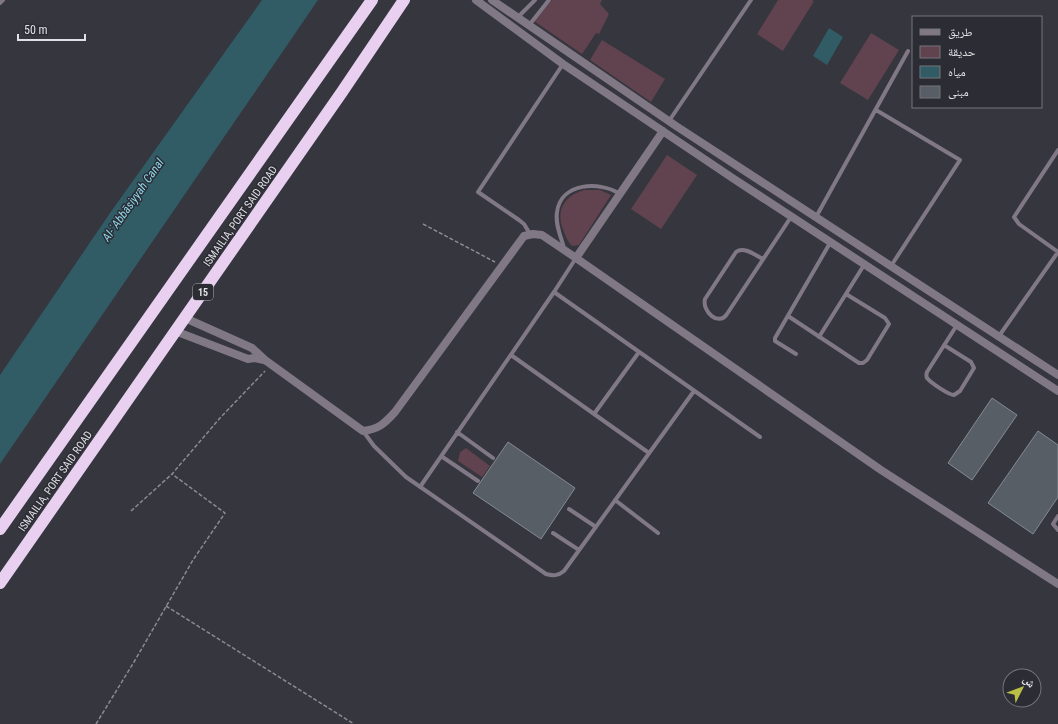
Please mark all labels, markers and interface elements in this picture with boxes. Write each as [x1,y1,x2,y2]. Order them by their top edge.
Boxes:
scale bar [18,16,85,42]
legend [912,16,1042,108]
text: 50 m [24,23,48,37]
text: طريق [948,25,973,39]
text: حديقة [948,45,976,59]
text: مياه [948,65,966,79]
text: مبنى [948,85,969,99]
water label: Al-ʿAbbāsiyyah Canal [99,156,167,245]
street label: ISMAILIA, PORT SAID ROAD [201,163,280,269]
road number: 15 [193,284,213,300]
street label: ISMAILIA, PORT SAID ROAD [16,428,95,534]
north arrow [1002,668,1042,708]
text: ش [1020,673,1038,691]

